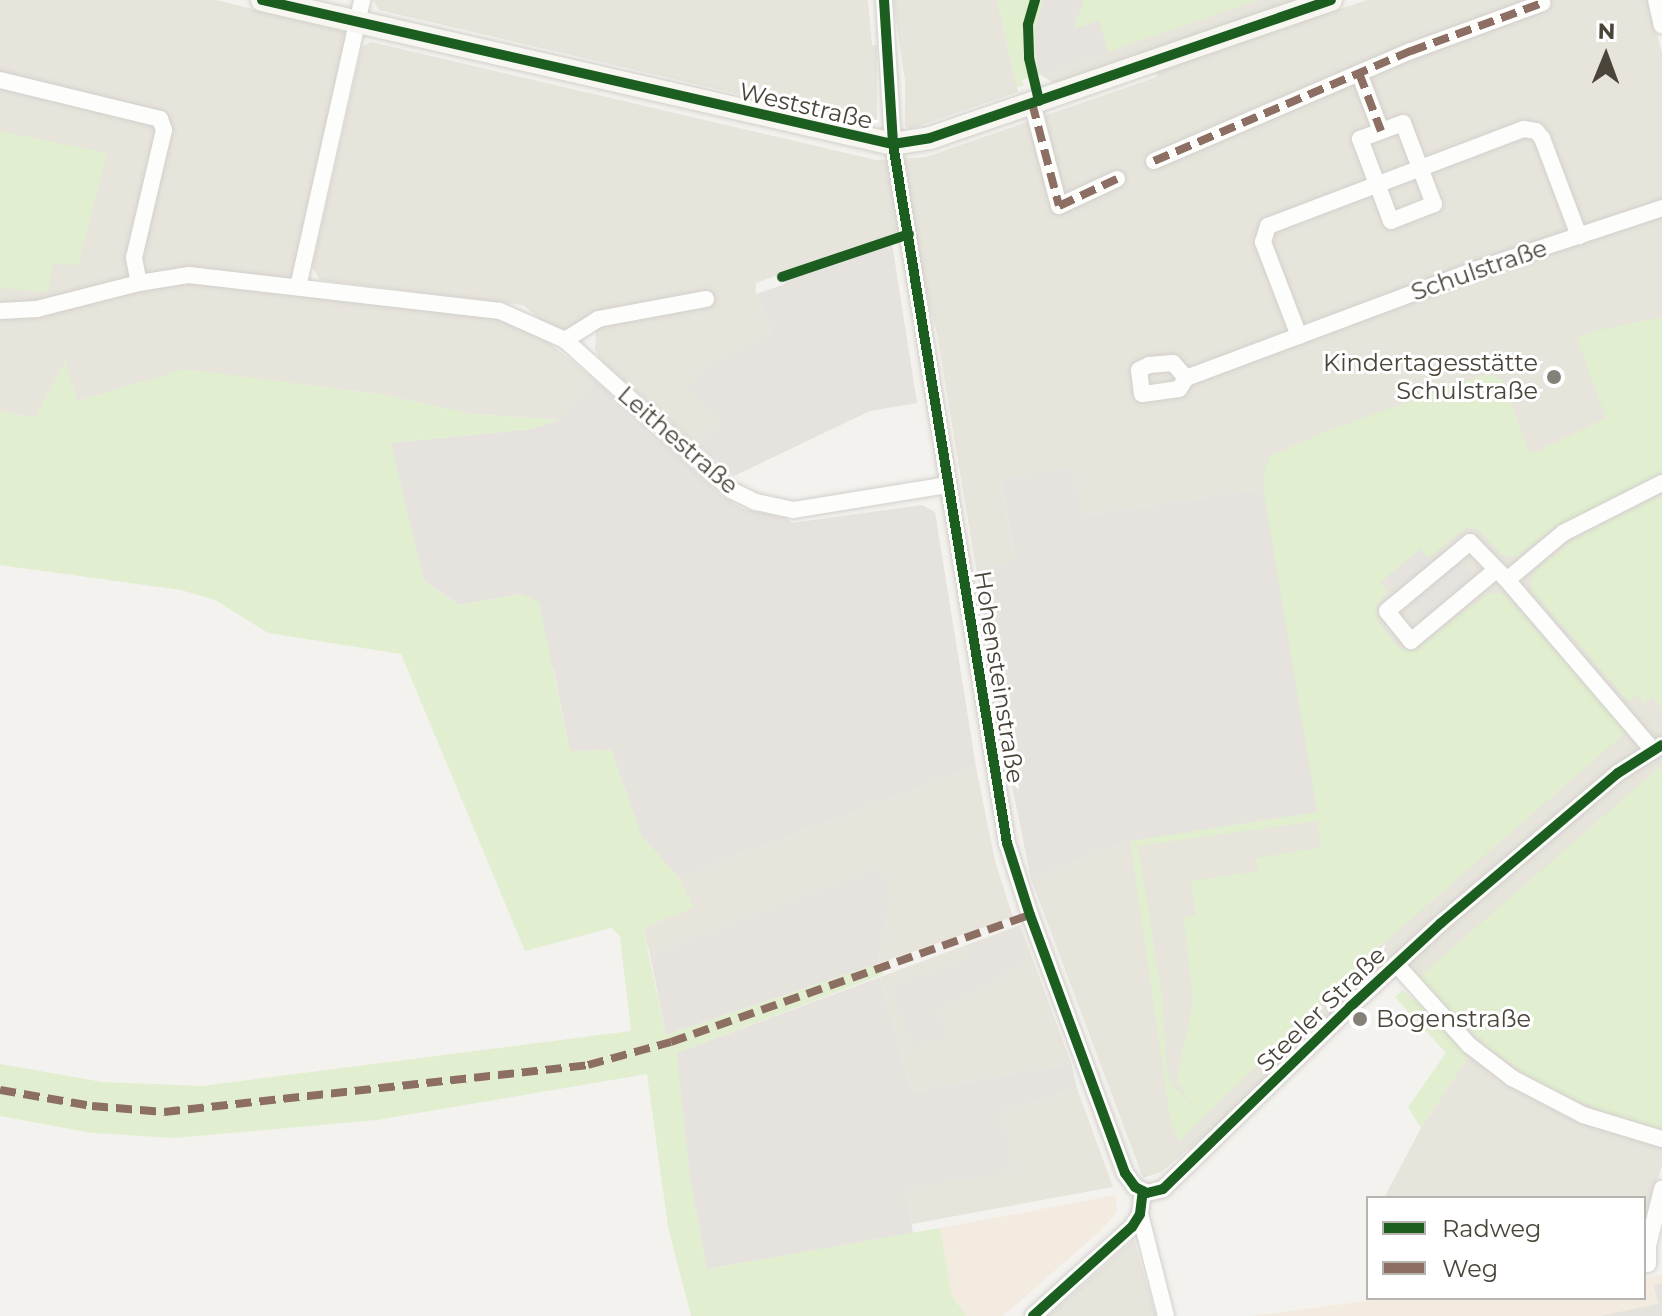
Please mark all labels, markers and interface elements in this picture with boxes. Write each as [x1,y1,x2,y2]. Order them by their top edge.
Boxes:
north arrow [1566,16,1646,96]
text: N [1597,18,1616,45]
street label: Weststraße [736,77,876,135]
street label: Schulstraße [1407,233,1551,307]
place label: Kindertagesstätte Schulstraße [1323,349,1538,405]
marker: Kindertagesstätte Schulstraße [1545,368,1563,386]
street label: Leithestraße [612,380,744,500]
street label: Hohensteinstraße [968,569,1030,785]
street label: Steeler Straße [1251,940,1391,1078]
place label: Bogenstraße [1376,1005,1531,1033]
marker: Bogenstraße [1351,1010,1369,1028]
legend [1366,1196,1646,1300]
text: Radweg [1442,1214,1541,1243]
text: Weg [1442,1254,1498,1283]

